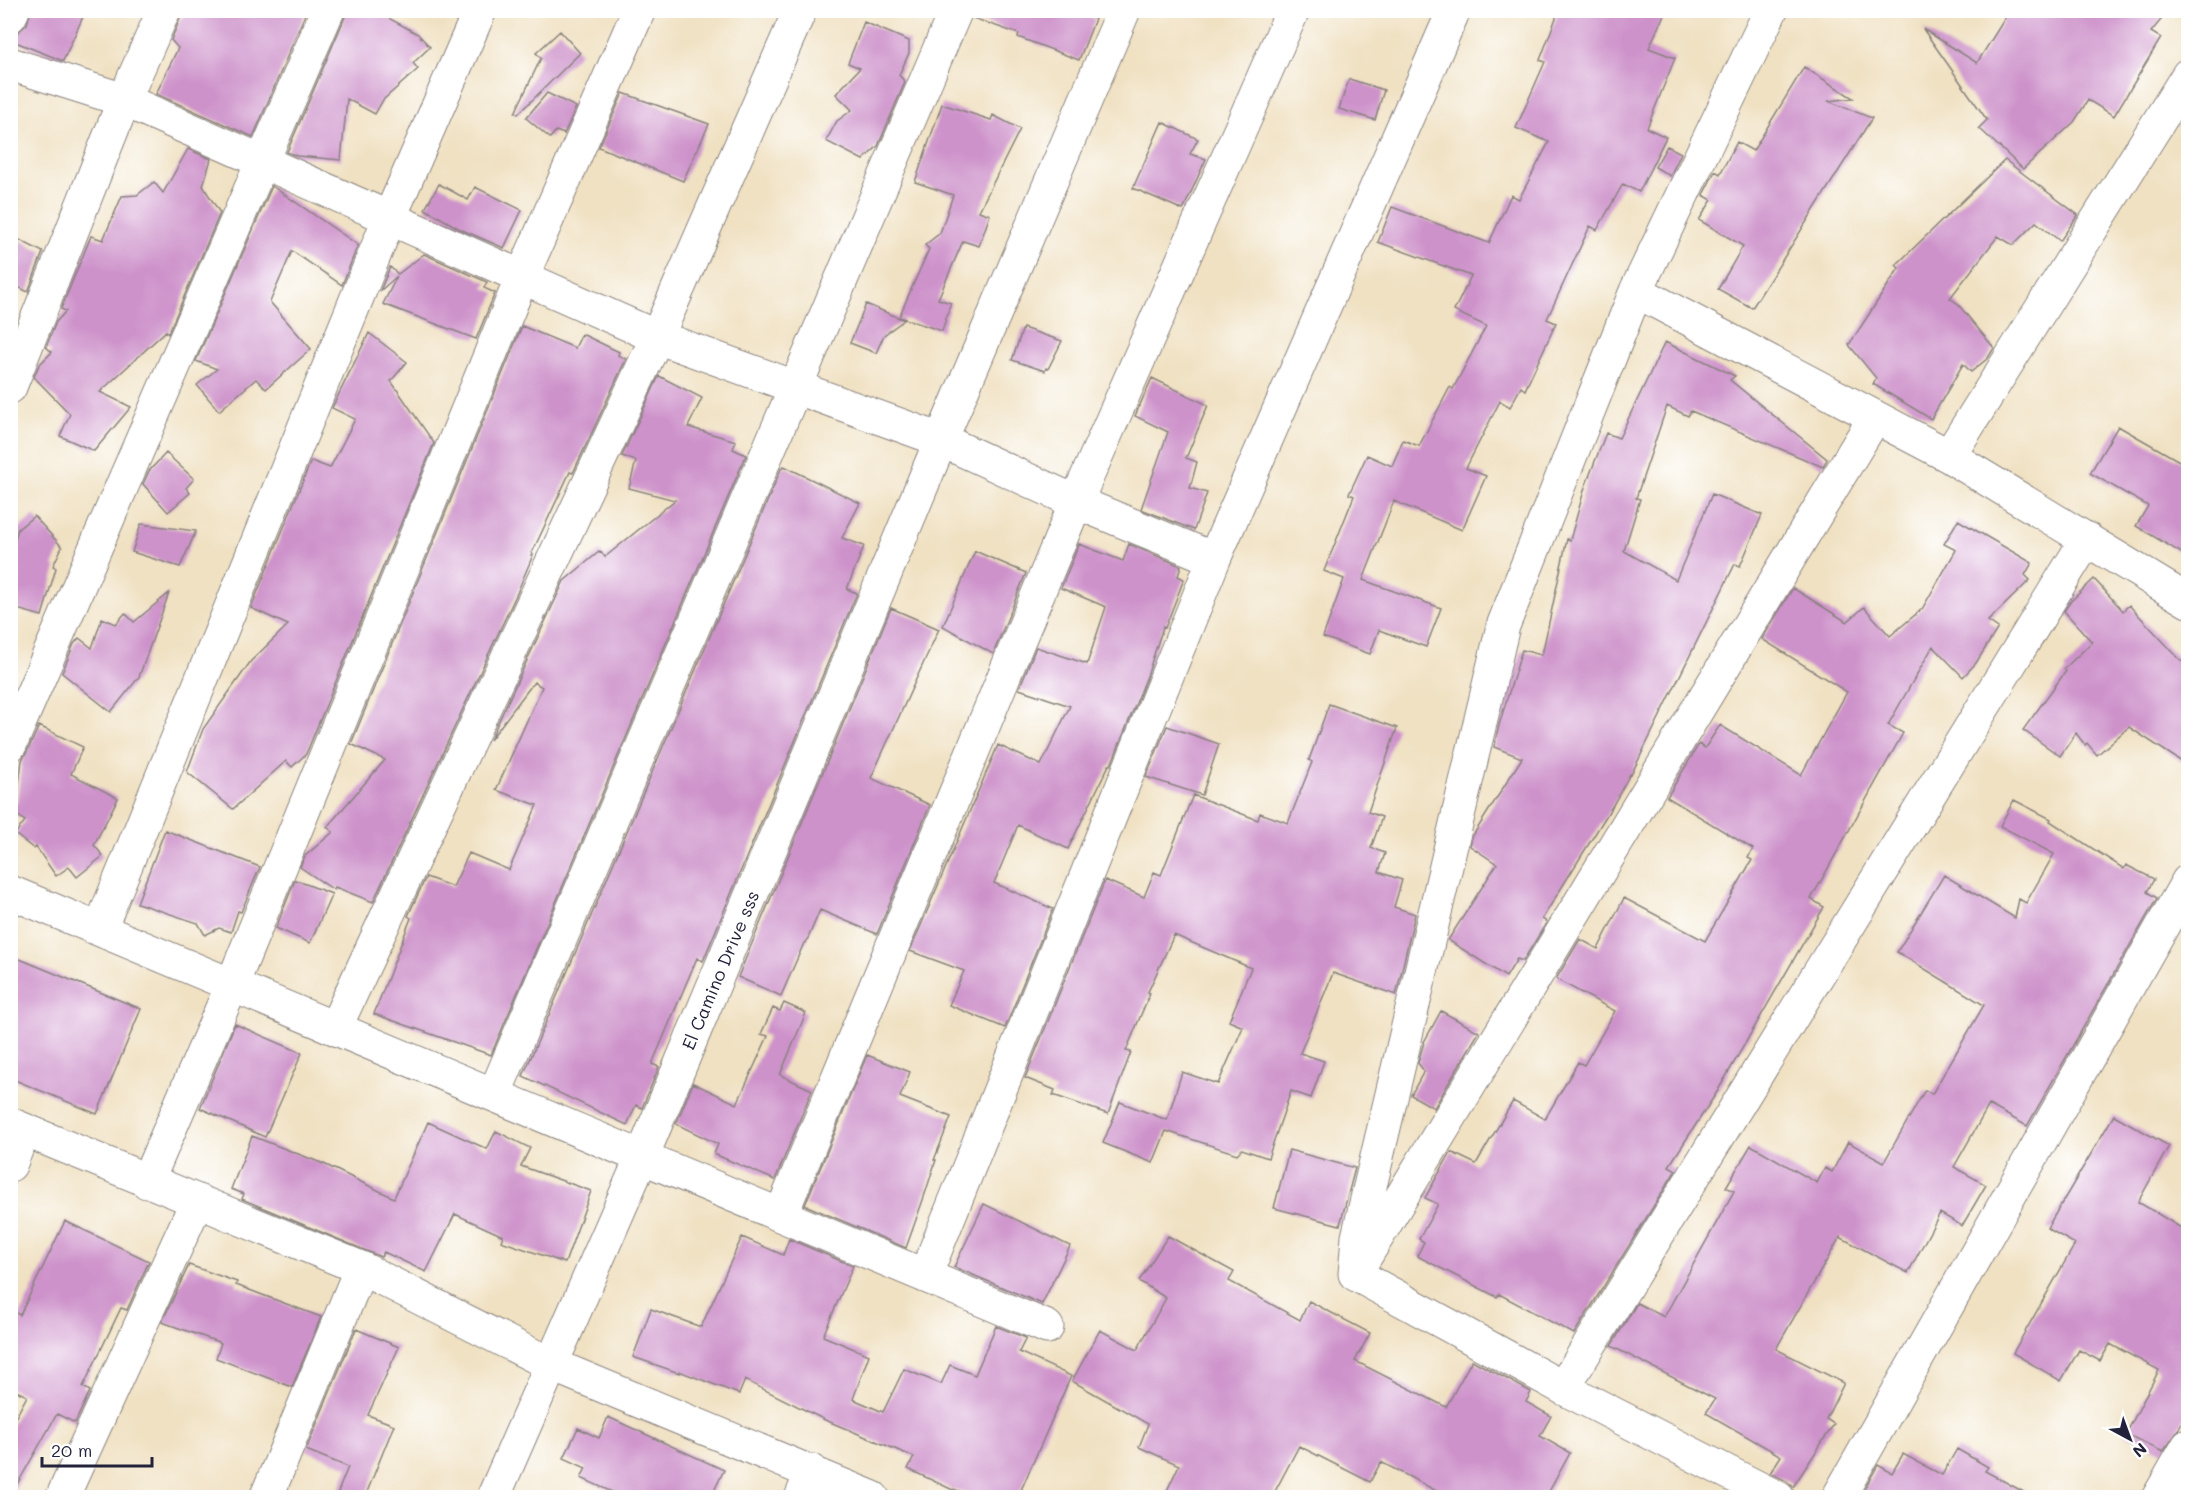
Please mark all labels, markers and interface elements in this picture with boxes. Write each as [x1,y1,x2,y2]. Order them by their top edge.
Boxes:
street label: El Camino Drive sss [676,887,764,1053]
north arrow [2100,1409,2160,1469]
scale bar [42,1430,152,1468]
text: 20 m [51,1438,92,1462]
text: N [2129,1439,2152,1463]

